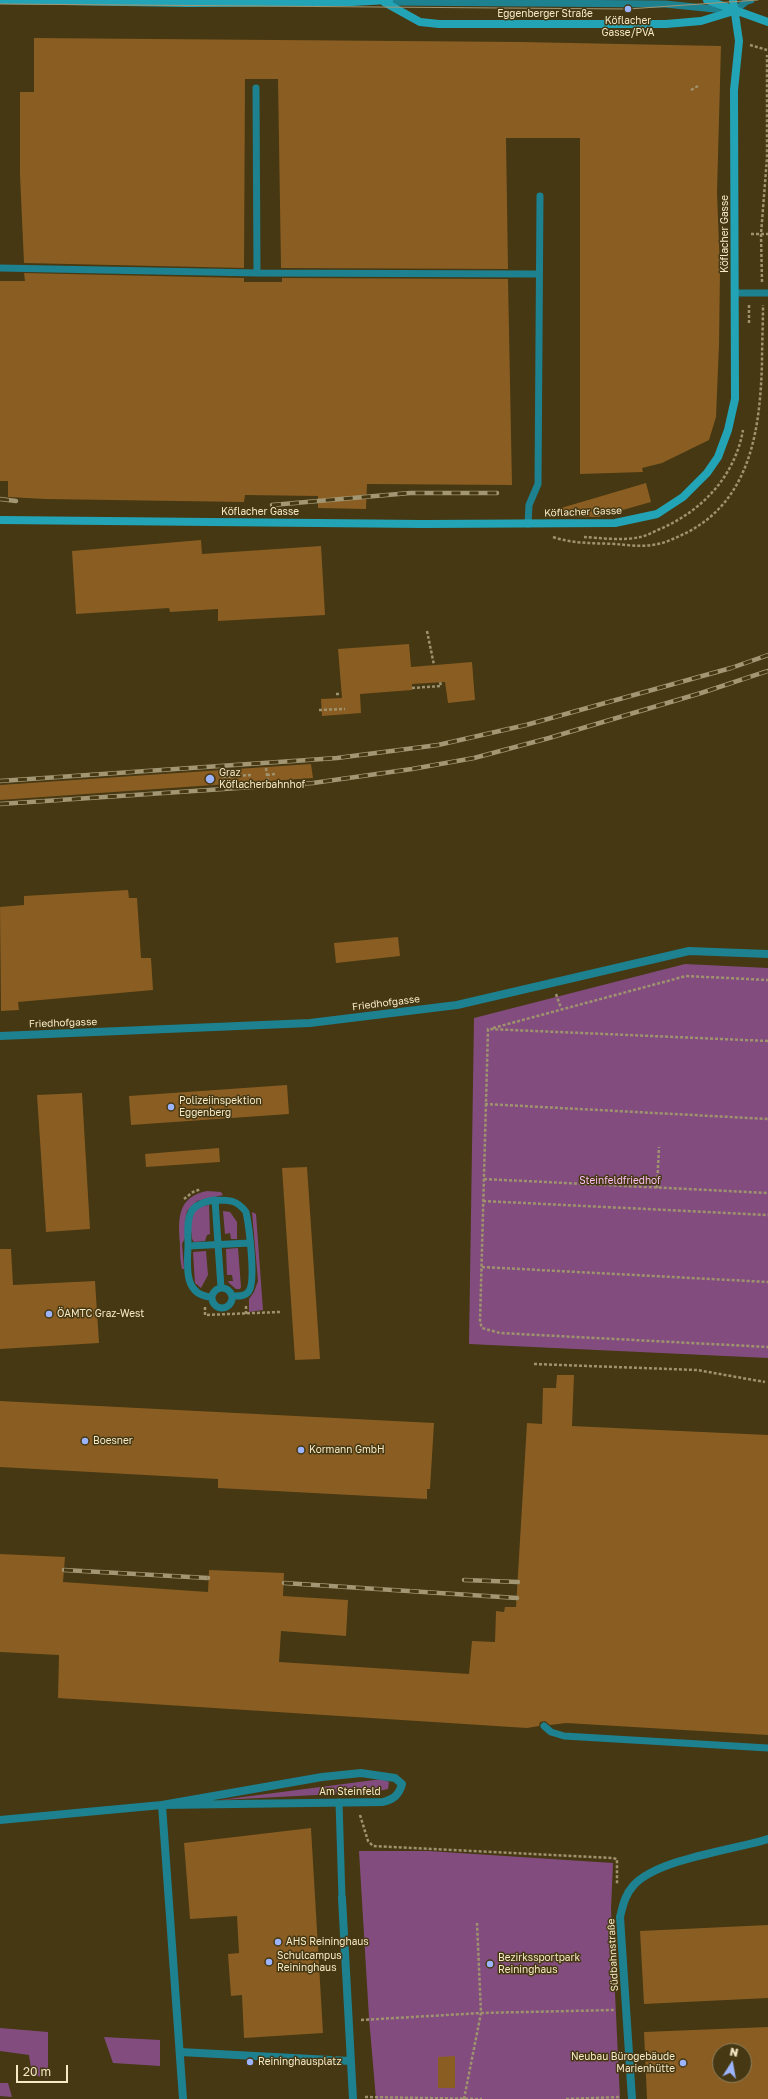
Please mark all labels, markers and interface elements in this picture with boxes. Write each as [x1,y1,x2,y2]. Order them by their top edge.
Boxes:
marker: Köflacher Gasse/PVA [623,4,633,14]
street label: Eggenberger Straße [497,8,593,20]
place label: Köflacher Gasse/PVA [602,15,654,38]
street label: Köflacher Gasse [719,195,731,273]
street label: Köflacher Gasse [544,505,622,519]
street label: Köflacher Gasse [221,506,299,518]
place label: Graz Köflacherbahnhof [219,767,305,790]
marker: Graz Köflacherbahnhof [204,773,216,785]
street label: Friedhofgasse [351,993,421,1013]
street label: Friedhofgasse [29,1016,97,1030]
place label: Polizeiinspektion Eggenberg [179,1095,262,1118]
marker: Polizeiinspektion Eggenberg [166,1102,176,1112]
park label: Steinfeldfriedhof [579,1175,661,1187]
place label: ÖAMTC Graz-West [57,1308,144,1320]
marker: ÖAMTC Graz-West [44,1309,54,1319]
place label: Boesner [93,1435,133,1447]
marker: Boesner [80,1436,90,1446]
place label: Kormann GmbH [309,1444,385,1456]
marker: Kormann GmbH [296,1445,306,1455]
street label: Am Steinfeld [319,1786,381,1798]
street label: Südbahnstraße [605,1918,621,1992]
place label: AHS Reininghaus [286,1936,369,1948]
marker: AHS Reininghaus [273,1937,283,1947]
place label: Schulcampus Reininghaus [277,1950,342,1974]
place label: Bezirkssportpark Reininghaus [498,1952,580,1976]
marker: Schulcampus Reininghaus [264,1957,274,1967]
marker: Bezirkssportpark Reininghaus [485,1959,495,1969]
north arrow [712,2043,752,2083]
text: N [729,2045,740,2059]
place label: Neubau Bürogebäude Marienhütte [571,2051,675,2074]
place label: Reininghausplatz [258,2056,342,2068]
scale bar [18,2057,70,2083]
marker: Reininghausplatz [245,2057,255,2067]
marker: Neubau Bürogebäude Marienhütte [678,2058,688,2068]
text: 20 m [23,2064,51,2079]

